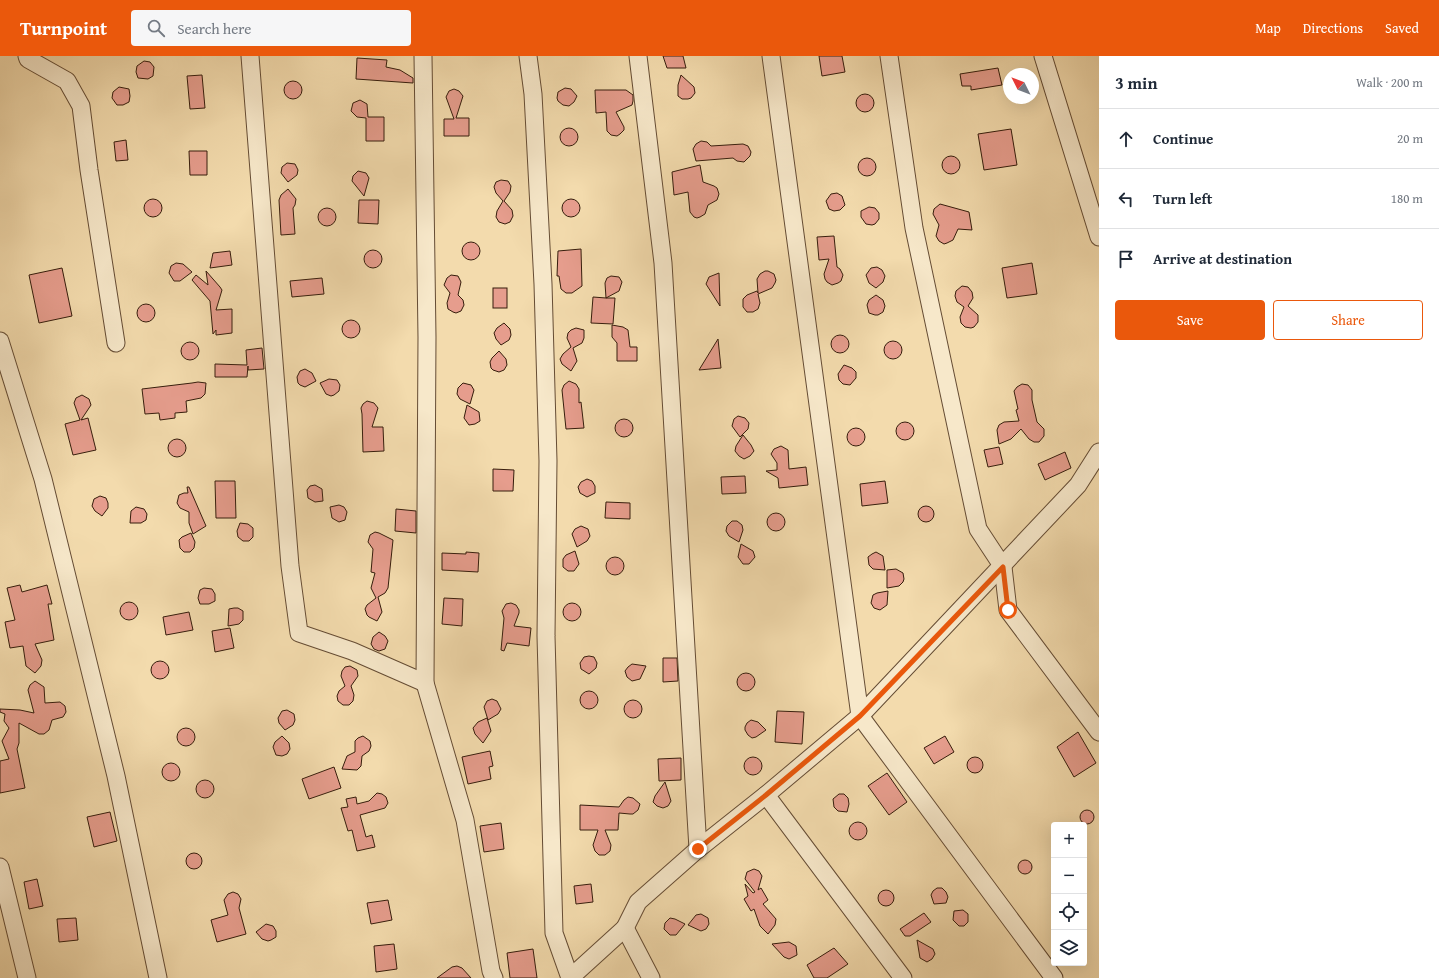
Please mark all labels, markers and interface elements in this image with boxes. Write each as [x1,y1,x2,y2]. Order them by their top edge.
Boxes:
search box [131,10,411,46]
text: Turnpoint [20,14,107,42]
icon: search [145,17,167,39]
text: Search here [177,18,251,39]
text: Map [1255,18,1281,38]
text: Directions [1303,18,1363,38]
text: Saved [1385,18,1419,38]
north arrow [1003,68,1039,104]
text: 3 min [1115,70,1157,95]
text: Walk · 200 m [1356,73,1423,92]
icon: ahead [1115,128,1137,150]
text: Continue [1153,128,1214,149]
text: 20 m [1397,129,1423,148]
icon: left [1115,188,1137,210]
text: Turn left [1153,188,1212,209]
text: 180 m [1391,189,1423,208]
icon: arrive [1115,248,1137,270]
text: Arrive at destination [1153,248,1292,269]
button: Save [1115,300,1265,340]
button: Share [1273,300,1423,340]
route start [999,601,1017,619]
map controls [1051,822,1087,966]
button: + [1051,822,1087,858]
route end [689,840,707,858]
button: − [1051,858,1087,894]
button: locate [1051,894,1087,930]
button: layers [1051,930,1087,966]

